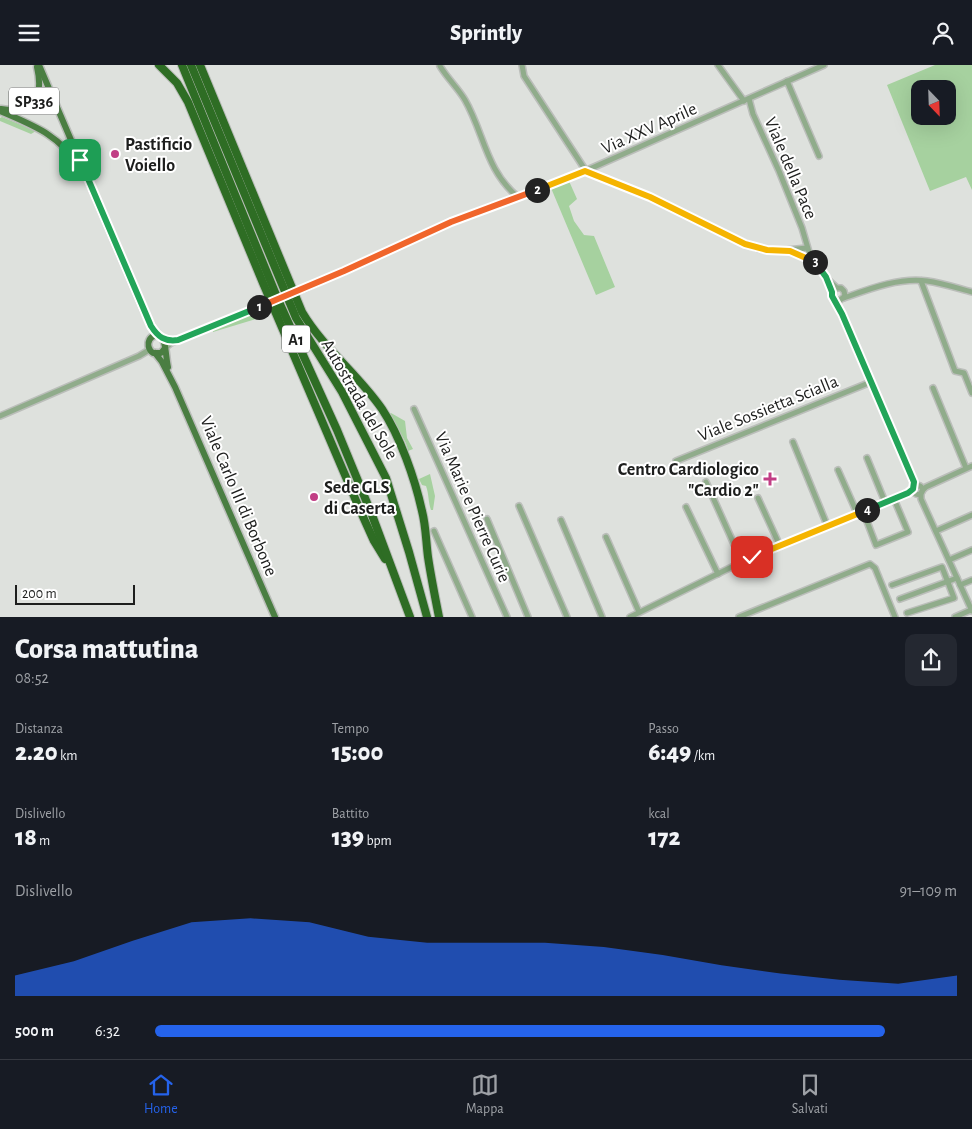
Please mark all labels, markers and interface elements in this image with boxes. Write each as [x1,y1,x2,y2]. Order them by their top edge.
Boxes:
icon: menu [15,19,43,47]
icon: person [929,19,957,47]
text: Sprintly [450,22,522,44]
north arrow [911,80,956,125]
map controls [911,80,956,125]
road number: SP336 [9,87,59,115]
street label: Via XXV Aprile [599,100,700,158]
street label: Viale della Pace [761,115,820,222]
place label: Pastificio Voiello [125,136,192,175]
pin [59,139,101,181]
icon: arrive [66,146,94,174]
marker: Pastificio Voiello [109,148,121,160]
pin: 2 [524,177,550,203]
text: 2 [534,183,541,197]
pin: 3 [802,249,828,275]
text: 3 [812,255,819,269]
pin: 1 [246,295,272,319]
text: 1 [257,300,262,314]
road number: A1 [282,325,310,353]
street label: Autostrada del Sole [318,336,401,463]
street label: Viale Sossietta Scialla [696,373,841,445]
street label: Viale Carlo III di Borbone [196,414,280,579]
street label: Via Marie e Pierre Curie [431,430,513,585]
place label: Centro Cardiologico "Cardio 2" [618,461,759,500]
marker: Centro Cardiologico "Cardio 2" [763,472,777,486]
place label: Sede GLS di Caserta [324,479,396,518]
marker: Sede GLS di Caserta [308,491,320,503]
pin: 4 [854,497,880,523]
text: 4 [864,503,871,517]
pin [731,536,773,578]
icon: check [738,543,766,571]
scale bar [15,581,135,605]
text: 200 m [22,587,57,601]
button: share [905,634,957,686]
text: Corsa mattutina [15,636,198,664]
text: 08:52 [15,670,49,686]
text: Distanza [15,722,63,736]
text: Tempo [332,722,369,736]
text: Passo [648,722,679,736]
text: 2.20 [15,740,58,765]
text: 15:00 [332,740,383,765]
text: 6:49 [648,740,691,765]
text: km [58,749,78,763]
text: /km [691,749,715,763]
text: Dislivello [15,807,65,821]
text: Battito [332,807,369,821]
text: kcal [648,807,670,821]
text: 18 [15,825,37,850]
text: 139 [332,825,364,850]
text: 172 [648,825,681,850]
text: m [37,834,50,848]
text: bpm [364,834,392,848]
text: Dislivello [15,883,73,899]
text: 91–109 m [899,883,957,899]
text: 500 m [15,1023,54,1039]
text: 6:32 [95,1023,120,1039]
tab: Home [144,1071,178,1118]
tab: Mappa [466,1071,504,1118]
tab: Salvati [792,1071,828,1118]

